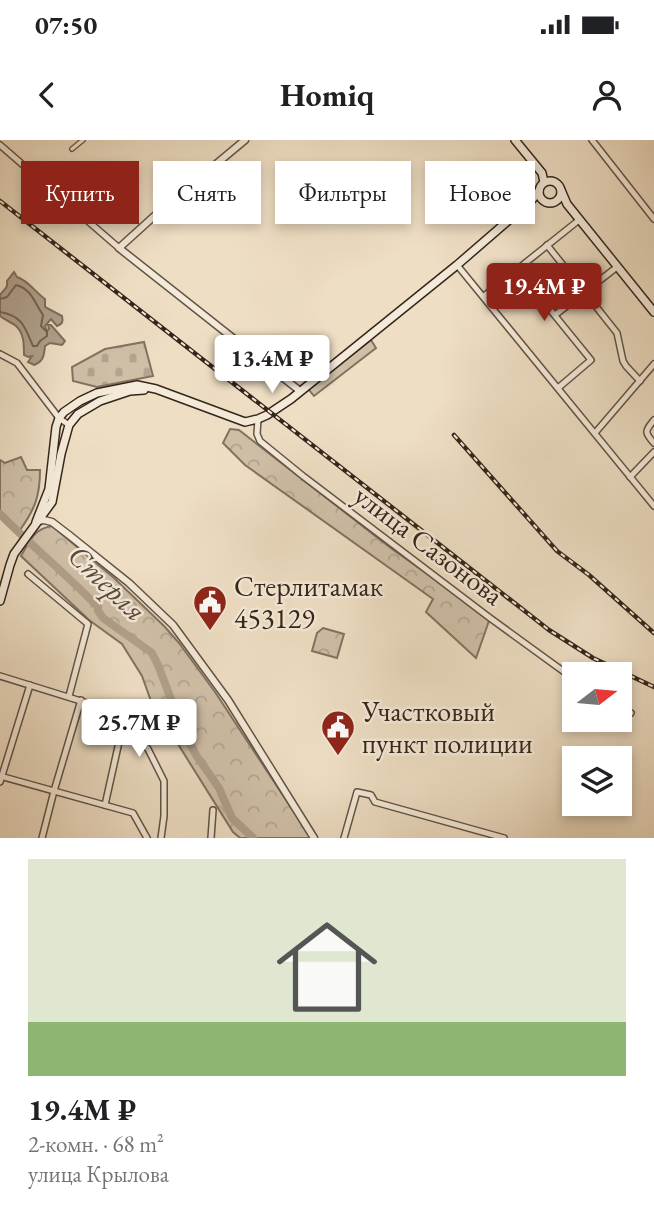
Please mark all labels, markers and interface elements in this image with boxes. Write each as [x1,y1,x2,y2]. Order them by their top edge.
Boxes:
text: 07:50 [35,8,97,42]
text: Homiq [280,74,374,116]
icon: back [28,76,66,114]
icon: person [588,76,626,114]
chip: Купить [21,161,139,224]
chip: Снять [153,161,261,224]
chip: Фильтры [275,161,411,224]
chip: Новое [425,161,535,224]
pin: 19.4M ₽ [479,264,609,323]
text: 19.4M ₽ [503,271,585,301]
pin: 13.4M ₽ [207,336,337,395]
text: 13.4M ₽ [231,343,313,373]
street label: улица Сазонова [347,477,511,613]
water label: Стерля [60,536,155,629]
place label: Стерлитамак 453129 [234,568,383,636]
public building icon: Стерлитамак 453129 [191,583,229,632]
north arrow [562,662,632,732]
map controls [562,662,632,816]
place label: Участковый пункт полиции [361,693,533,761]
pin: 25.7M ₽ [74,700,204,759]
text: 25.7M ₽ [98,707,180,737]
public building icon: Участковый пункт полиции [319,708,357,757]
button: layers [562,746,632,816]
icon: home [264,904,390,1030]
text: 19.4M ₽ [28,1090,136,1129]
text: 2-комн. · 68 m² [28,1129,164,1159]
text: улица Крылова [28,1159,169,1189]

